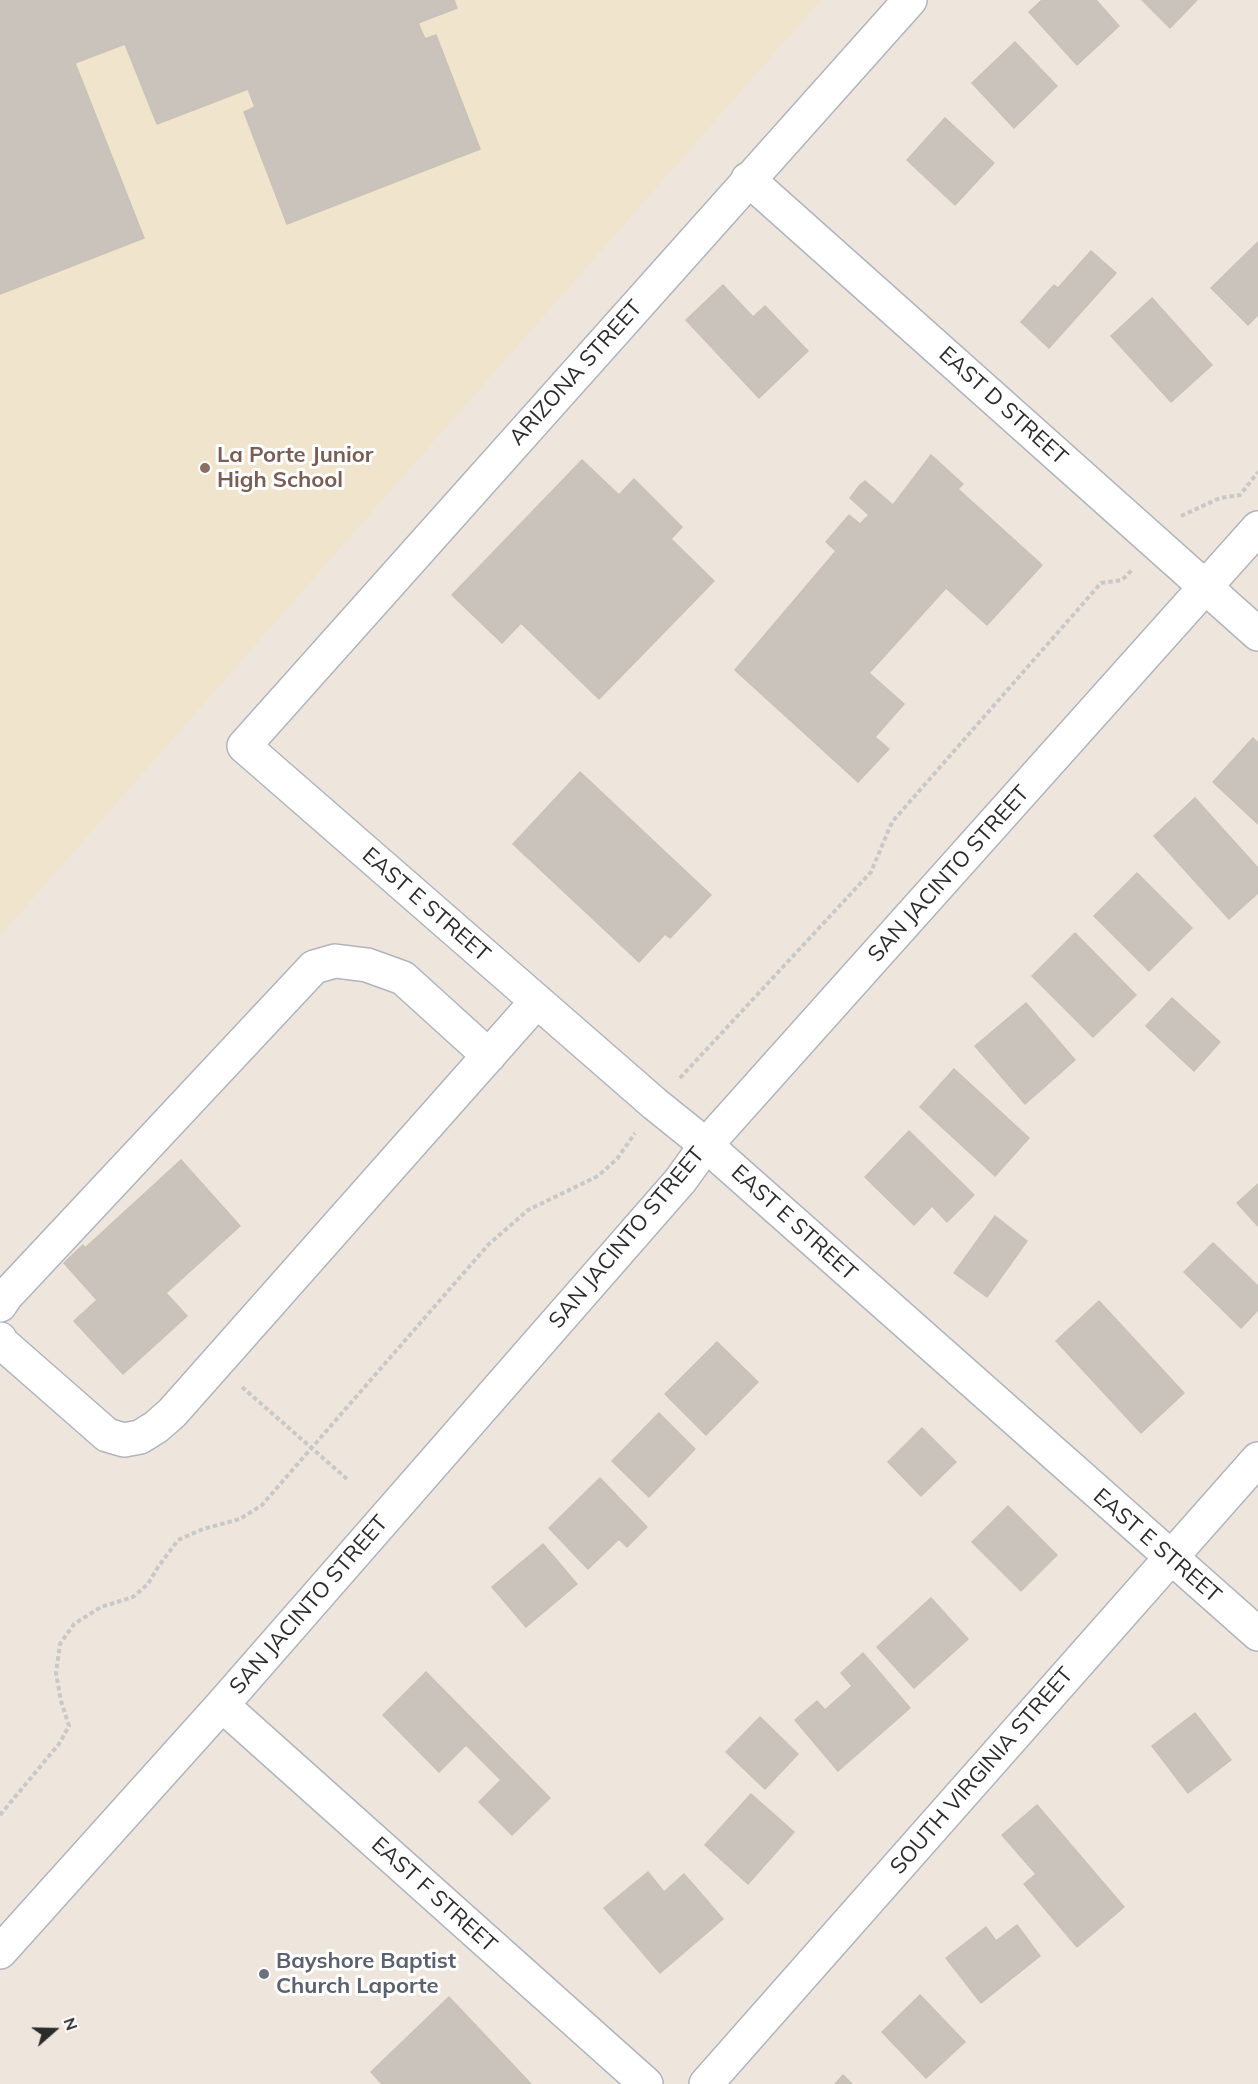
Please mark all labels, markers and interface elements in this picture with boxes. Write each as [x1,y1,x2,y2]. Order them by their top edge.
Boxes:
street label: ARIZONA STREET [504,295,648,451]
street label: EAST D STREET [933,341,1073,471]
place label: La Porte Junior High School [217,442,373,494]
marker: La Porte Junior High School [198,461,212,475]
street label: SAN JACINTO STREET [863,780,1035,968]
street label: EAST E STREET [357,842,495,968]
street label: SAN JACINTO STREET [544,1142,710,1334]
street label: EAST E STREET [726,1159,862,1287]
street label: EAST E STREET [1088,1483,1226,1609]
street label: SAN JACINTO STREET [224,1510,394,1700]
street label: SOUTH VIRGINIA STREET [885,1662,1079,1880]
street label: EAST F STREET [366,1832,502,1958]
place label: Bayshore Baptist Church Laporte [276,1948,456,2000]
marker: Bayshore Baptist Church Laporte [257,1967,271,1981]
north arrow [24,2000,84,2060]
text: N [59,2015,82,2033]

